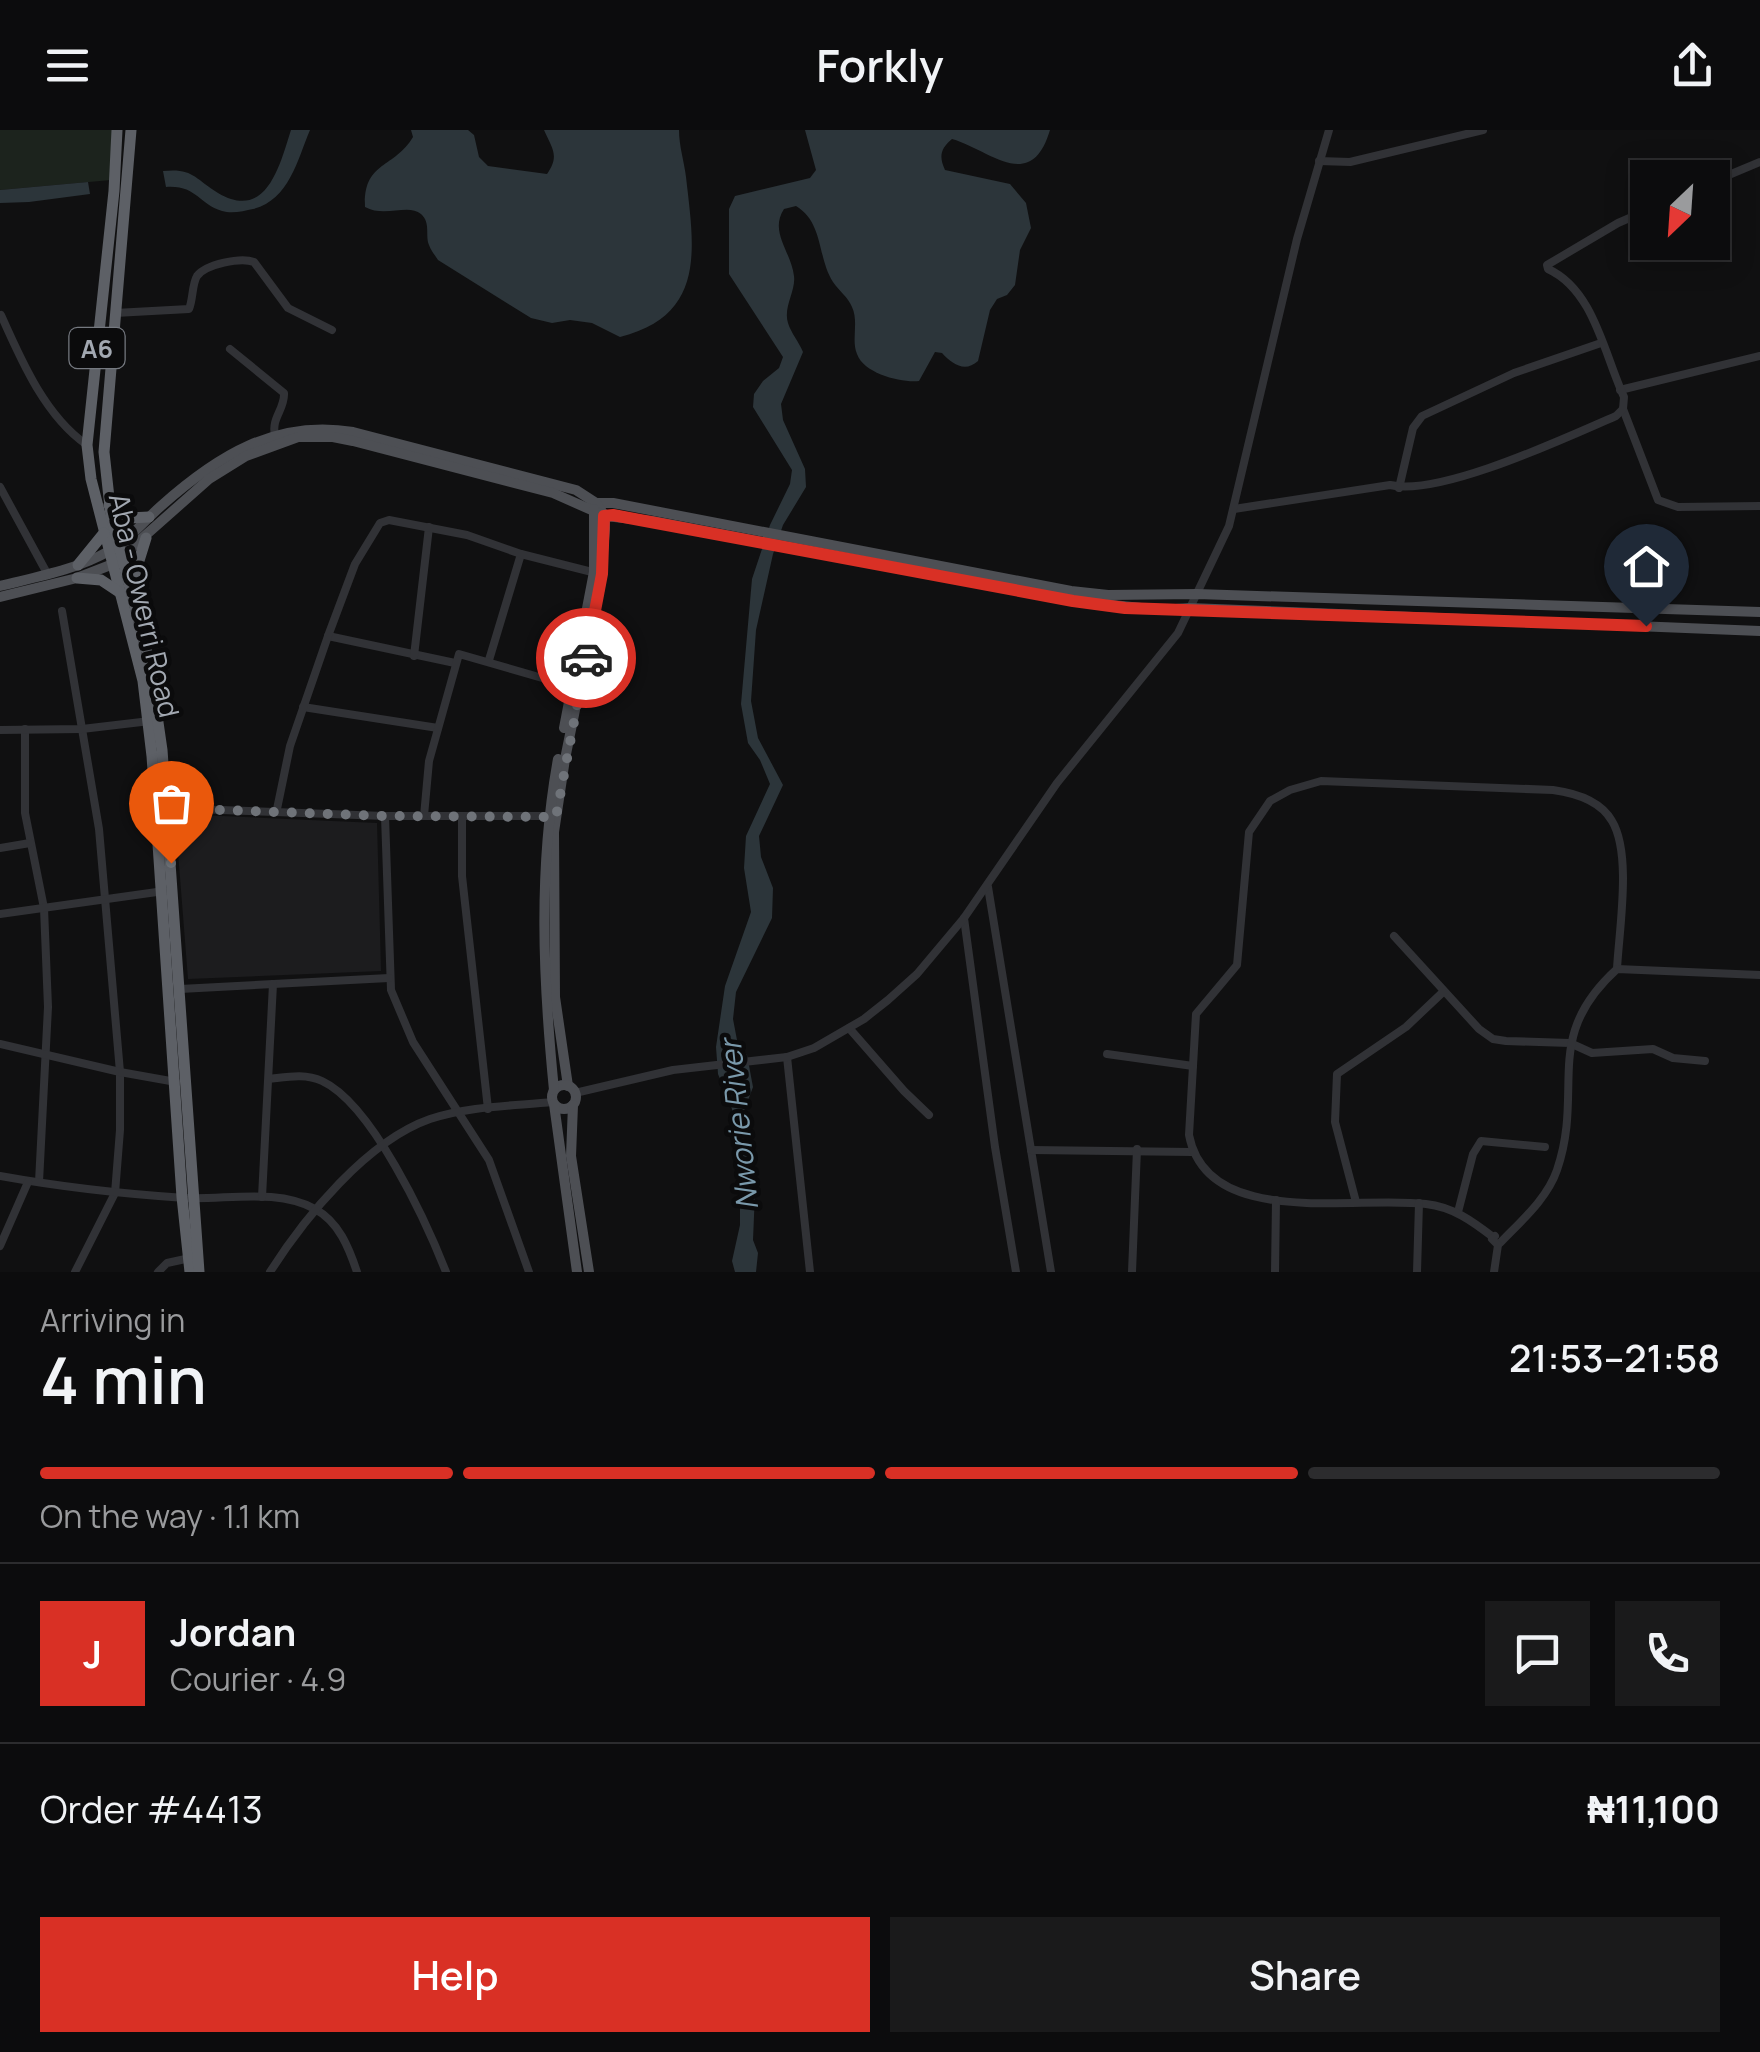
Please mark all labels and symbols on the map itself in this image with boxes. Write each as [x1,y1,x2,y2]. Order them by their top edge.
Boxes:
north arrow [1630,160,1730,260]
road number: A6 [70,328,124,368]
street label: Aba - Owerri Road [101,489,189,721]
pin [1604,524,1689,627]
courier [536,608,636,708]
pin [129,761,214,864]
water label: Nworie River [708,1034,767,1212]

